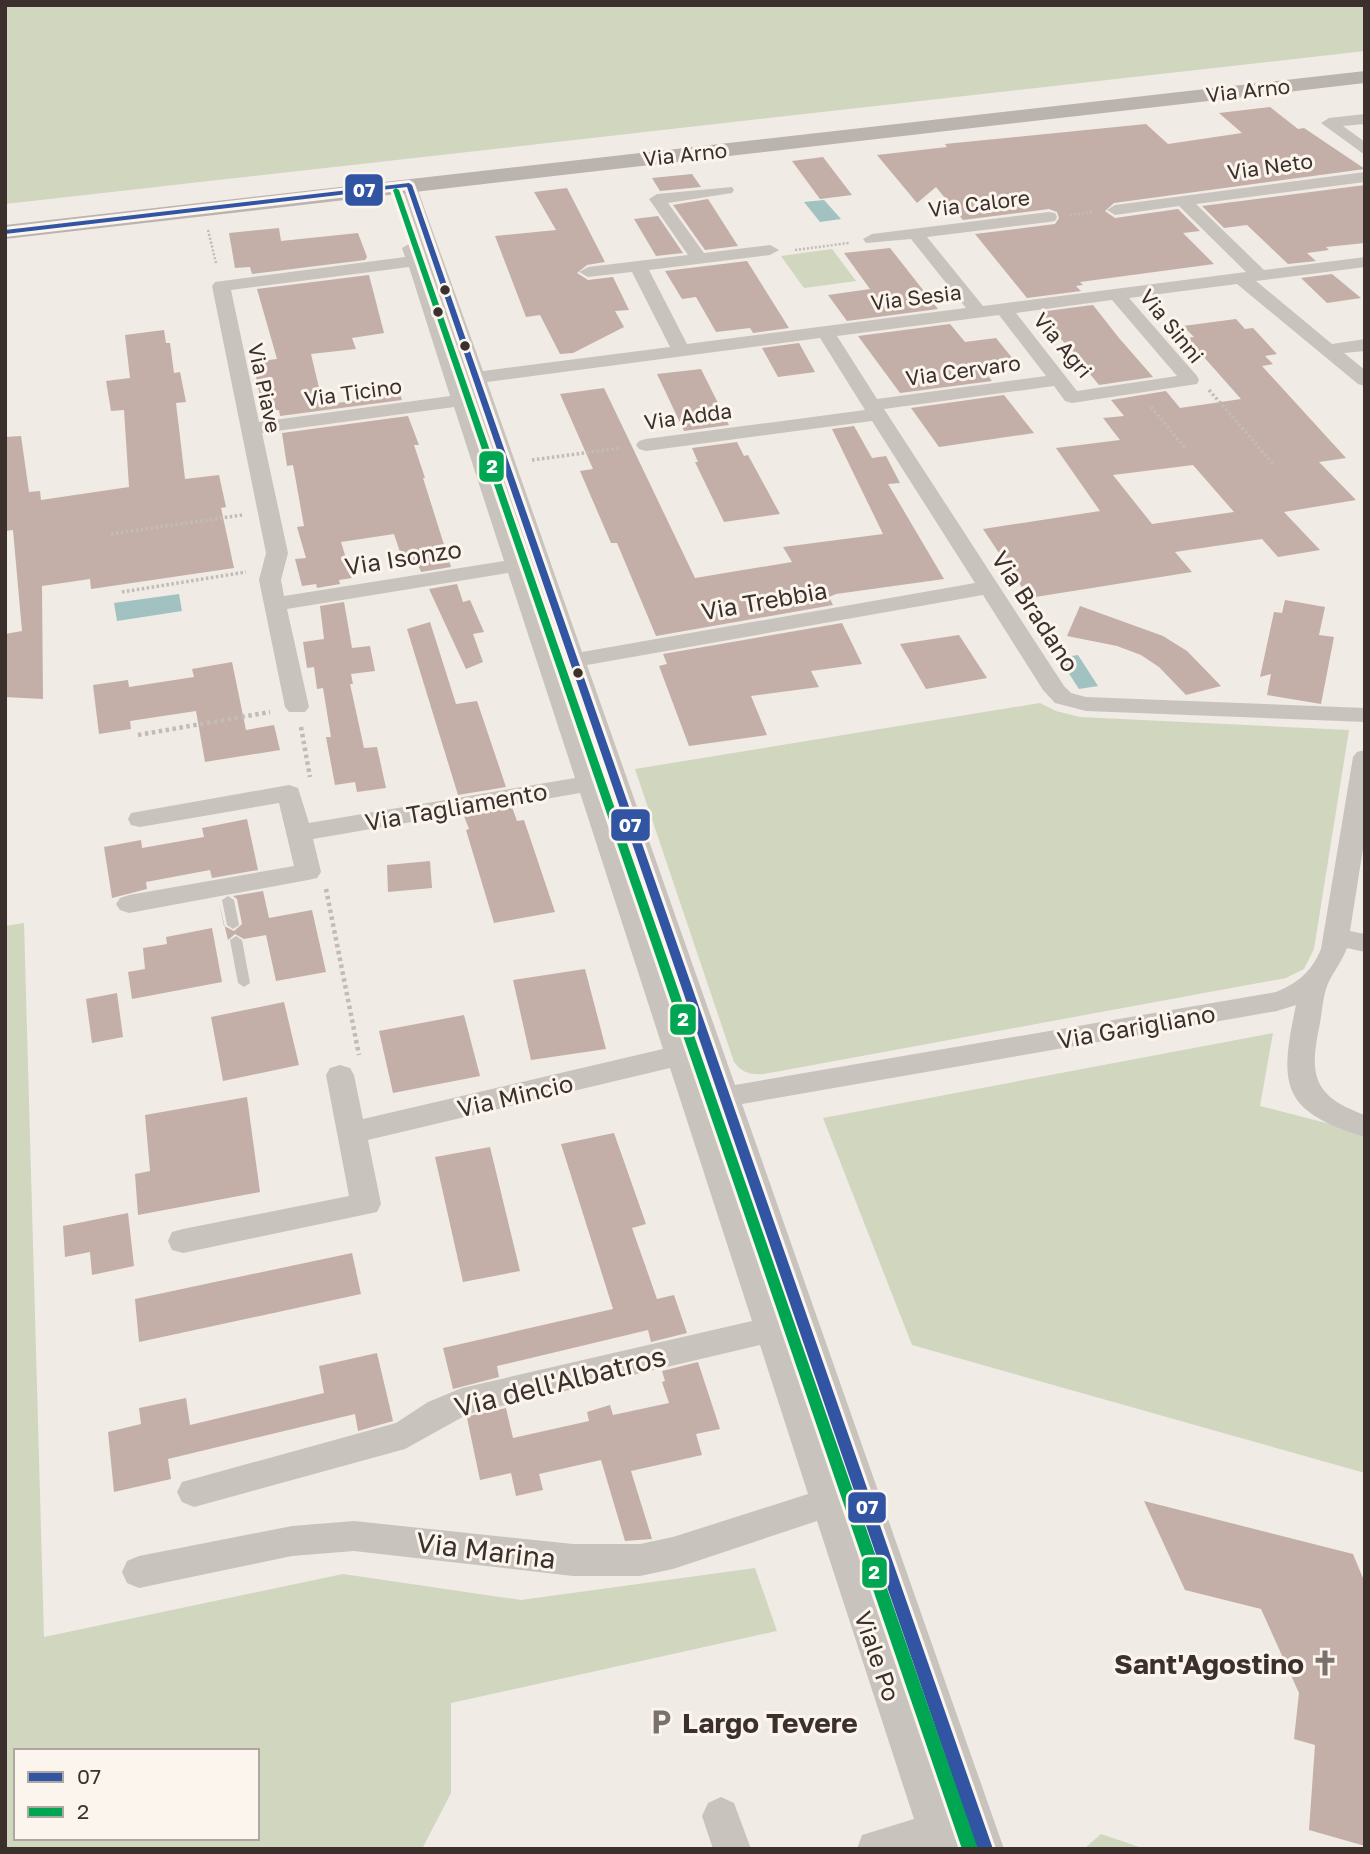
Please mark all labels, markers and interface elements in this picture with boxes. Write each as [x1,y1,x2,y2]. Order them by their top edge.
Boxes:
street label: Via Arno [1205,73,1291,107]
street label: Via Arno [642,137,728,171]
street label: Via Neto [1226,147,1314,185]
line badge: 07 [344,173,384,207]
text: 07 [353,178,375,201]
street label: Via Calore [927,184,1031,222]
street label: Via Sesia [869,279,963,315]
unlabelled marker [438,283,452,297]
street label: Via Sinni [1134,284,1210,368]
unlabelled marker [431,305,445,319]
street label: Via Agri [1028,307,1098,383]
unlabelled marker [458,339,472,353]
street label: Via Piave [243,341,287,435]
street label: Via Cervaro [904,349,1022,391]
street label: Via Ticino [303,372,403,412]
street label: Via Adda [642,397,734,435]
line badge: 2 [478,450,505,483]
text: 2 [486,454,498,477]
street label: Via Isonzo [342,533,464,581]
street label: Via Bradano [986,545,1086,677]
street label: Via Trebbia [699,575,829,625]
unlabelled marker [571,666,585,680]
street label: Via Tagliamento [363,776,549,836]
line badge: 07 [610,808,651,842]
text: 07 [619,813,641,836]
street label: Via Garigliano [1055,998,1217,1054]
line badge: 2 [669,1003,697,1036]
text: 2 [677,1007,689,1030]
street label: Via Mincio [454,1068,576,1122]
street label: Via dell'Albatros [451,1339,669,1423]
line badge: 07 [847,1491,887,1524]
text: 07 [856,1495,878,1518]
street label: Via Marina [414,1525,558,1575]
line badge: 2 [861,1556,888,1589]
text: 2 [868,1560,880,1583]
street label: Viale Po [849,1607,907,1705]
place label: Sant'Agostino [1114,1647,1304,1680]
church icon: Sant'Agostino [1310,1648,1340,1678]
place label: Largo Tevere [682,1706,858,1739]
parking icon: Largo Tevere [646,1707,676,1737]
legend [14,1749,259,1840]
text: 07 [77,1763,101,1789]
text: 2 [77,1798,89,1824]

